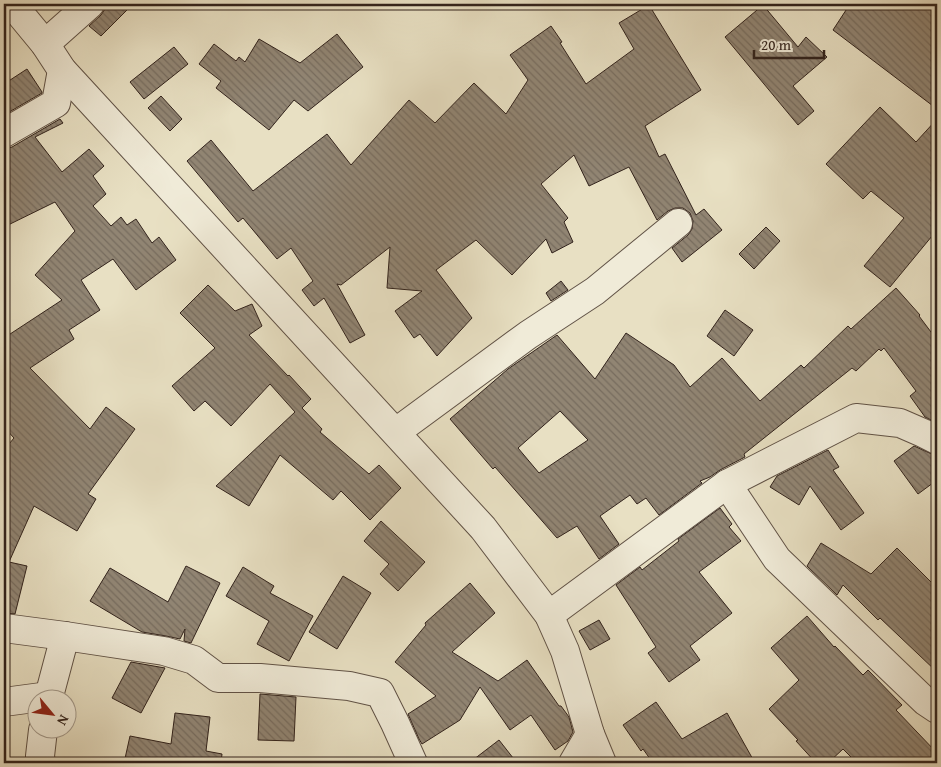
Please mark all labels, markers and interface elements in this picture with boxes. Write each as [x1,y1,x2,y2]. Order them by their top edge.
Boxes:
scale bar [754,28,824,60]
text: 20 m [761,34,792,55]
north arrow [28,690,78,740]
text: N [52,711,74,730]

